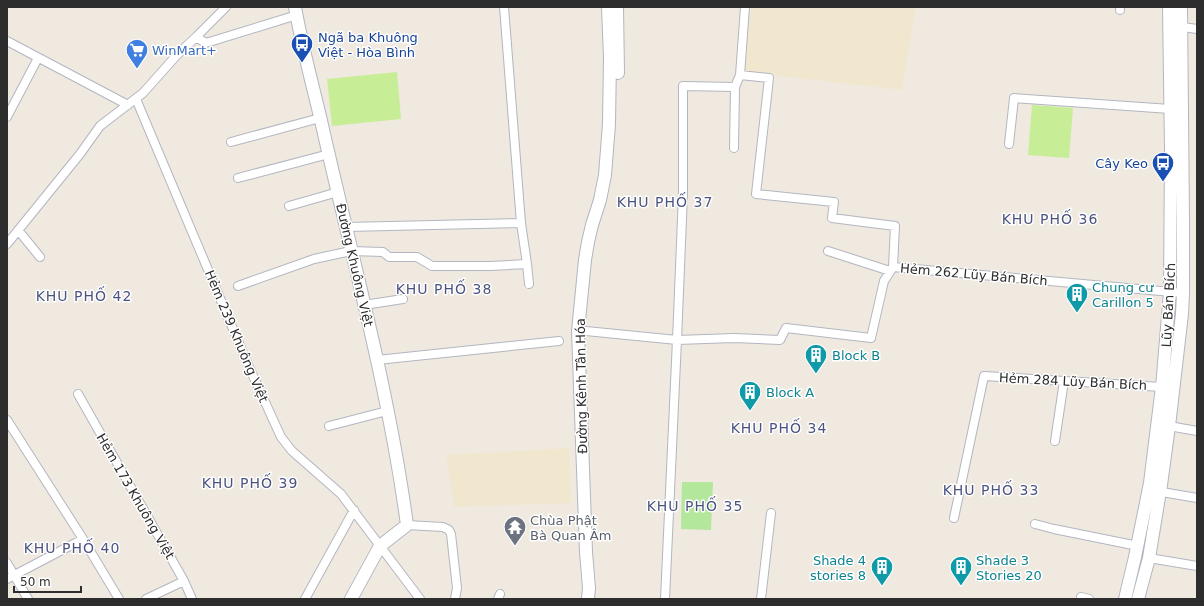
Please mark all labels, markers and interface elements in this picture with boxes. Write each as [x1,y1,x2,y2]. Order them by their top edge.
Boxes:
place label: Ngã ba Khuông Việt - Hòa Bình [318,30,418,60]
bus stop icon: Ngã ba Khuông Việt - Hòa Bình [289,31,315,64]
supermarket icon: WinMart+ [124,37,150,70]
place label: WinMart+ [152,43,217,58]
bus stop icon: Cây Keo [1150,150,1176,183]
place label: Cây Keo [1095,156,1148,171]
district label: KHU PHỐ 37 [617,192,713,210]
street label: Đường Khuông Việt [333,202,376,328]
district label: KHU PHỐ 36 [1002,209,1098,227]
street label: Hẻm 262 Lũy Bán Bích [900,261,1048,288]
street label: Lũy Bán Bích [1159,262,1178,348]
street label: Hẻm 239 Khuông Việt [202,268,271,405]
district label: KHU PHỐ 38 [396,279,492,297]
place label: Chung cư Carillon 5 [1092,280,1154,310]
building icon: Chung cư Carillon 5 [1064,281,1090,314]
district label: KHU PHỐ 42 [36,286,132,304]
street label: Đường Kênh Tân Hóa [573,318,590,454]
building icon: Block B [803,342,829,375]
place label: Block B [832,348,880,363]
street label: Hẻm 284 Lũy Bán Bích [999,370,1147,393]
building icon: Block A [737,379,763,412]
place label: Block A [766,385,814,400]
district label: KHU PHỐ 34 [731,418,827,436]
street label: Hẻm 173 Khuông Việt [93,431,178,562]
district label: KHU PHỐ 39 [202,473,298,491]
district label: KHU PHỐ 33 [943,480,1039,498]
district label: KHU PHỐ 35 [647,496,743,514]
place label: Chùa Phật Bà Quan Âm [530,513,611,543]
temple icon: Chùa Phật Bà Quan Âm [502,514,528,547]
district label: KHU PHỐ 40 [24,538,120,556]
place label: Shade 4 stories 8 [810,553,866,583]
place label: Shade 3 Stories 20 [976,553,1042,583]
building icon: Shade 4 stories 8 [869,554,895,587]
building icon: Shade 3 Stories 20 [948,554,974,587]
scale bar [14,568,81,594]
text: 50 m [20,575,51,589]

